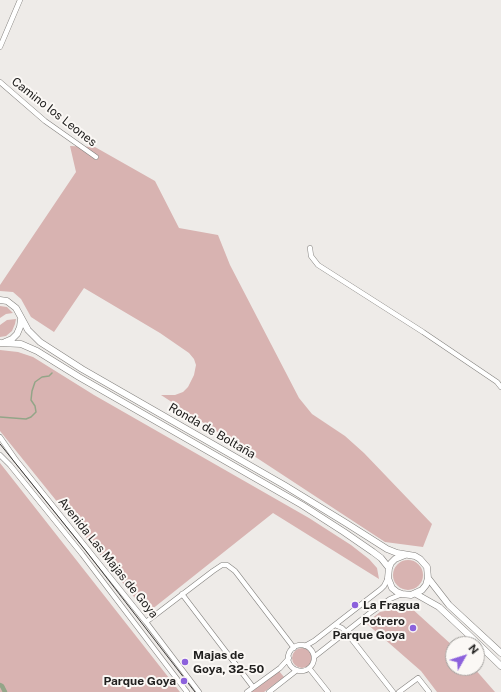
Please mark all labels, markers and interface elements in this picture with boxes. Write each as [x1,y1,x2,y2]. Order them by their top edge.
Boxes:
street label: Camino los Leones [9,74,99,150]
street label: Ronda de Boltaña [166,400,258,462]
street label: Avenida Las Majas de Goya [55,495,161,621]
place label: La Fragua [363,598,420,612]
marker: La Fragua [350,600,360,610]
place label: Potrero Parque Goya [332,614,405,642]
marker: Potrero Parque Goya [408,623,418,633]
north arrow [445,636,485,676]
text: N [466,642,481,656]
place label: Majas de Goya, 32-50 [193,648,264,676]
marker: Majas de Goya, 32-50 [180,657,190,667]
place label: Parque Goya [103,674,176,688]
marker: Parque Goya [179,676,189,686]

